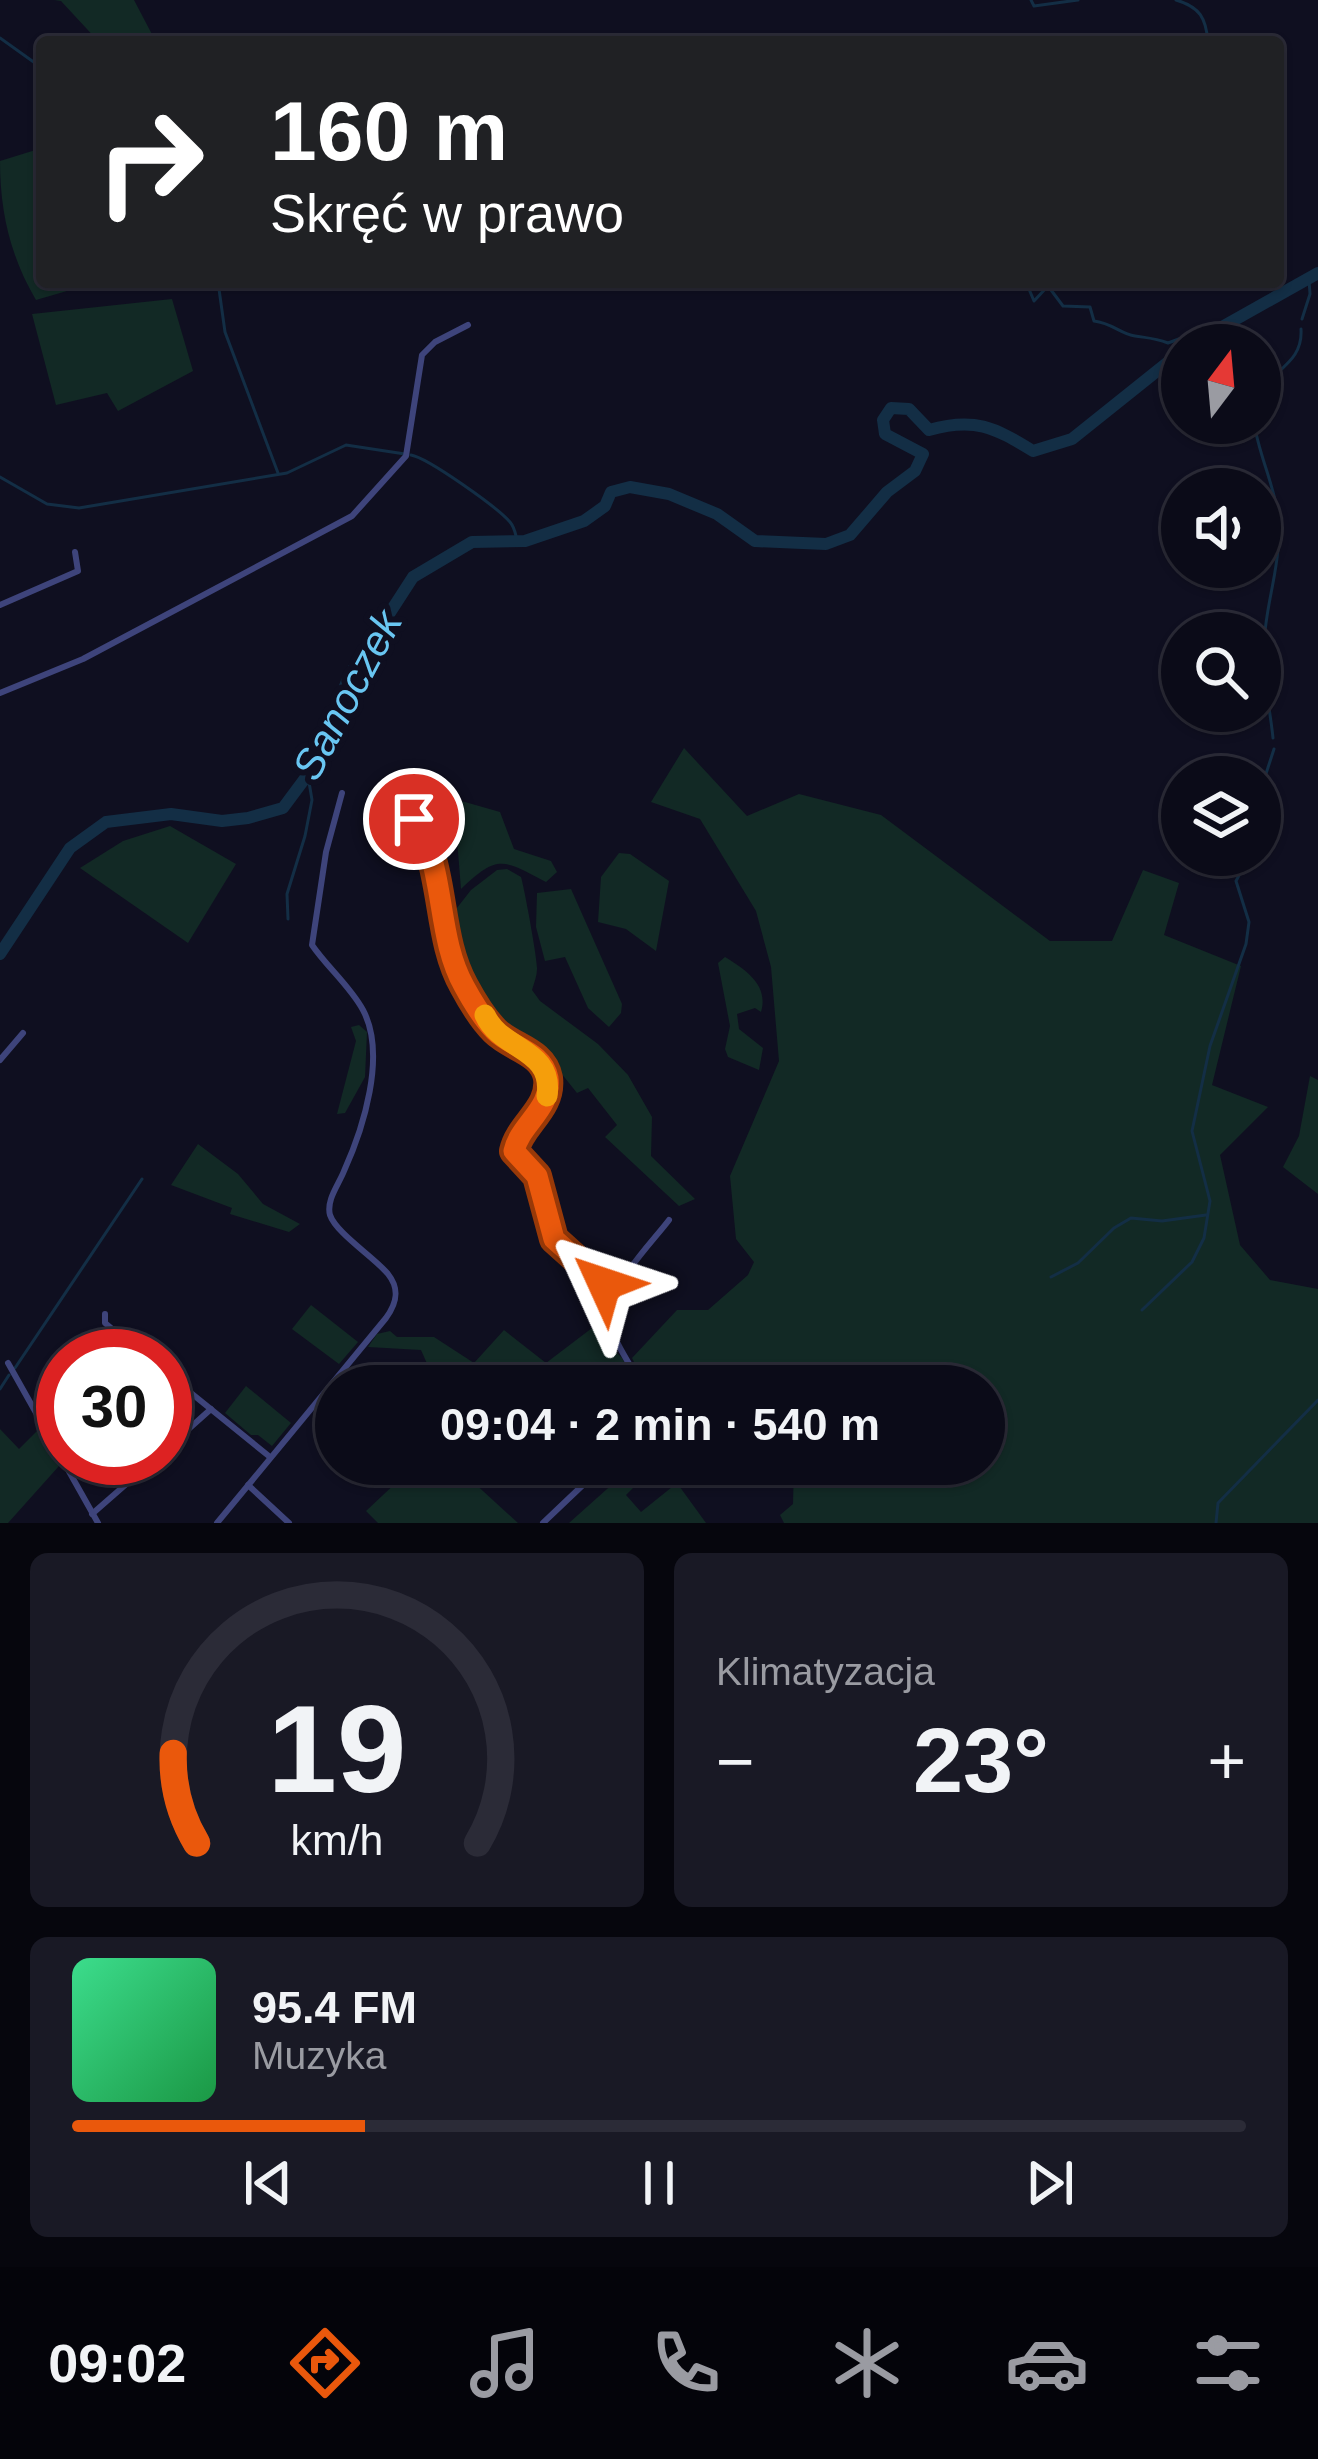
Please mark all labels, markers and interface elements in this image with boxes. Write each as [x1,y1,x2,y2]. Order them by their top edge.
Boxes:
icon: right [72,84,228,240]
text: 160 m [270,84,508,178]
text: Skręć w prawo [270,183,624,243]
north arrow [1161,324,1281,444]
map controls [1161,324,1281,876]
button: sound [1161,468,1281,588]
water label: Sanoczek [283,601,412,787]
button: search [1161,612,1281,732]
button: layers [1161,756,1281,876]
pin [363,768,465,870]
icon: arrive [381,786,447,852]
position arrow [541,1221,667,1347]
speed limit sign: 30 [36,1329,192,1485]
text: 09:04 · 2 min · 540 m [440,1399,880,1450]
text: Klimatyzacja [716,1650,935,1693]
text: 19 [268,1679,406,1818]
text: 23° [913,1711,1049,1811]
text: − [716,1724,755,1798]
text: + [1207,1724,1246,1798]
text: km/h [291,1816,383,1864]
text: 95.4 FM [252,1982,417,2033]
text: Muzyka [252,2034,386,2077]
icon: previous [235,2150,301,2216]
icon: pause [626,2150,692,2216]
icon: next [1017,2150,1083,2216]
icon: directions [283,2321,367,2405]
icon: music [463,2321,547,2405]
icon: phone [644,2321,728,2405]
icon: climate [825,2321,909,2405]
icon: car [1005,2321,1089,2405]
icon: filters [1186,2321,1270,2405]
text: 09:02 [48,2333,186,2393]

